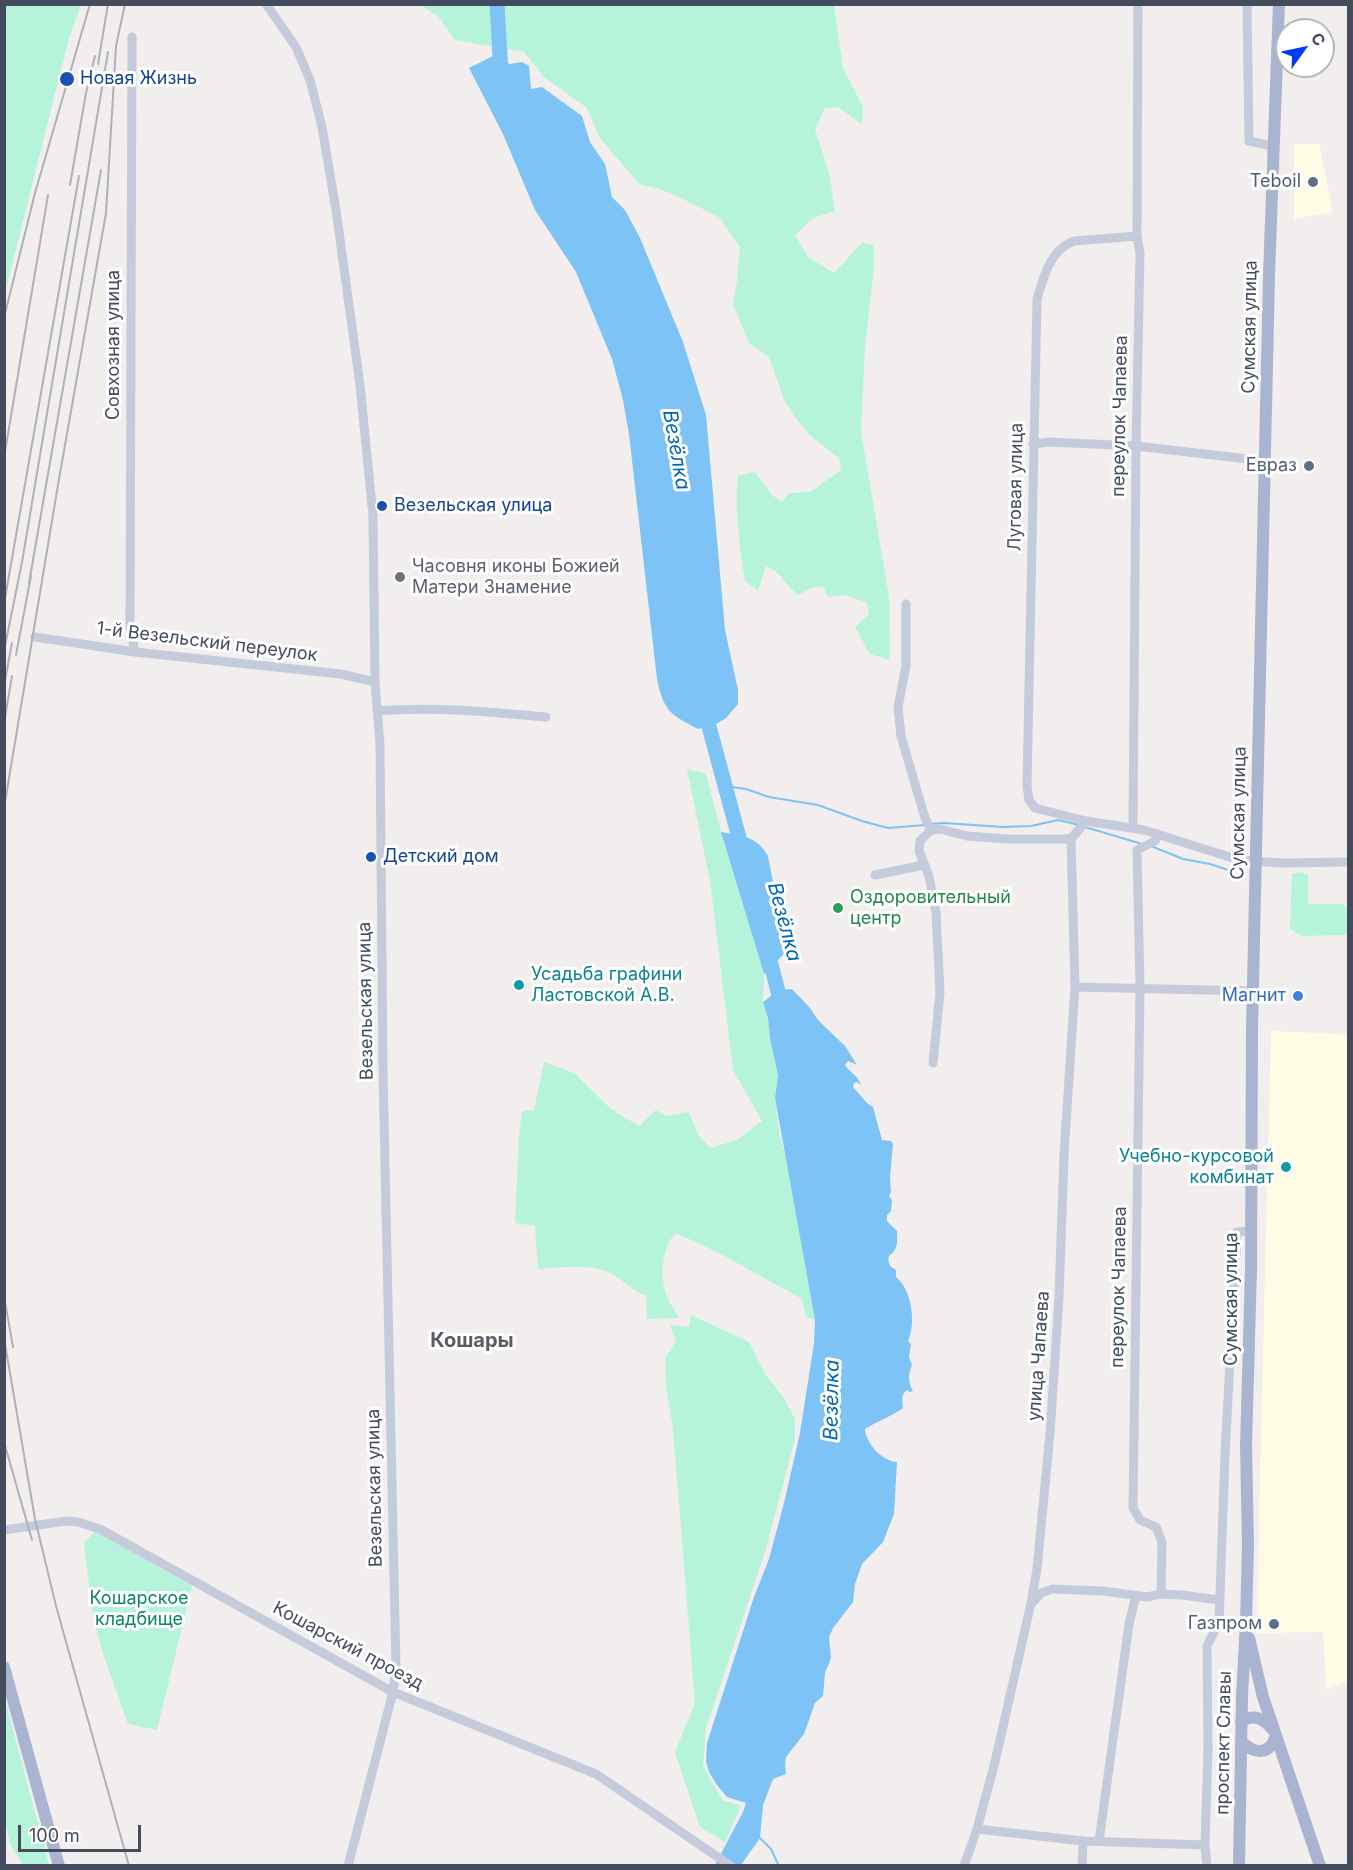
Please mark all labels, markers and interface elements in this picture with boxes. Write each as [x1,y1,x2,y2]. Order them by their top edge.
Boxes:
north arrow [1275,18,1335,78]
text: С [1307,29,1330,50]
place label: Новая Жизнь [80,68,197,90]
marker: Новая Жизнь [58,70,76,88]
place label: Teboil [1250,171,1301,193]
marker: Teboil [1306,175,1320,189]
street label: Сумская улица [1238,260,1262,394]
street label: Совхозная улица [103,270,125,420]
street label: переулок Чапаева [1108,335,1132,497]
water label: Везёлка [657,408,695,492]
street label: Луговая улица [1004,423,1028,551]
place label: Евраз [1246,455,1297,477]
marker: Евраз [1302,459,1316,473]
place label: Везельская улица [394,495,552,517]
marker: Везельская улица [375,499,389,513]
place label: Часовня иконы Божией Матери Знамение [412,556,620,598]
marker: Часовня иконы Божией Матери Знамение [393,570,407,584]
street label: 1-й Везельский переулок [95,618,319,666]
street label: Сумская улица [1227,746,1251,880]
place label: Детский дом [383,846,499,868]
marker: Детский дом [364,850,378,864]
water label: Везёлка [762,880,806,964]
place label: Оздоровительный центр [850,887,1011,930]
marker: Оздоровительный центр [831,901,845,915]
street label: Везельская улица [354,922,378,1080]
place label: Усадьба графини Ластовской А.В. [531,964,682,1006]
marker: Усадьба графини Ластовской А.В. [512,978,526,992]
place label: Магнит [1222,985,1286,1007]
marker: Магнит [1291,989,1305,1003]
place label: Учебно-курсовой комбинат [1119,1146,1274,1188]
marker: Учебно-курсовой комбинат [1279,1160,1293,1174]
street label: переулок Чапаева [1107,1206,1131,1368]
street label: Сумская улица [1221,1232,1243,1366]
street label: улица Чапаева [1024,1290,1054,1422]
district label: Кошары [430,1329,514,1353]
water label: Везёлка [819,1359,845,1441]
street label: Везельская улица [363,1409,387,1567]
park label: Кошарское кладбище [89,1588,189,1630]
street label: Кошарский проезд [269,1597,427,1695]
place label: Газпром [1188,1613,1262,1635]
marker: Газпром [1267,1617,1281,1631]
street label: проспект Славы [1212,1671,1236,1815]
scale bar [21,1813,144,1851]
text: 100 m [29,1825,80,1846]

